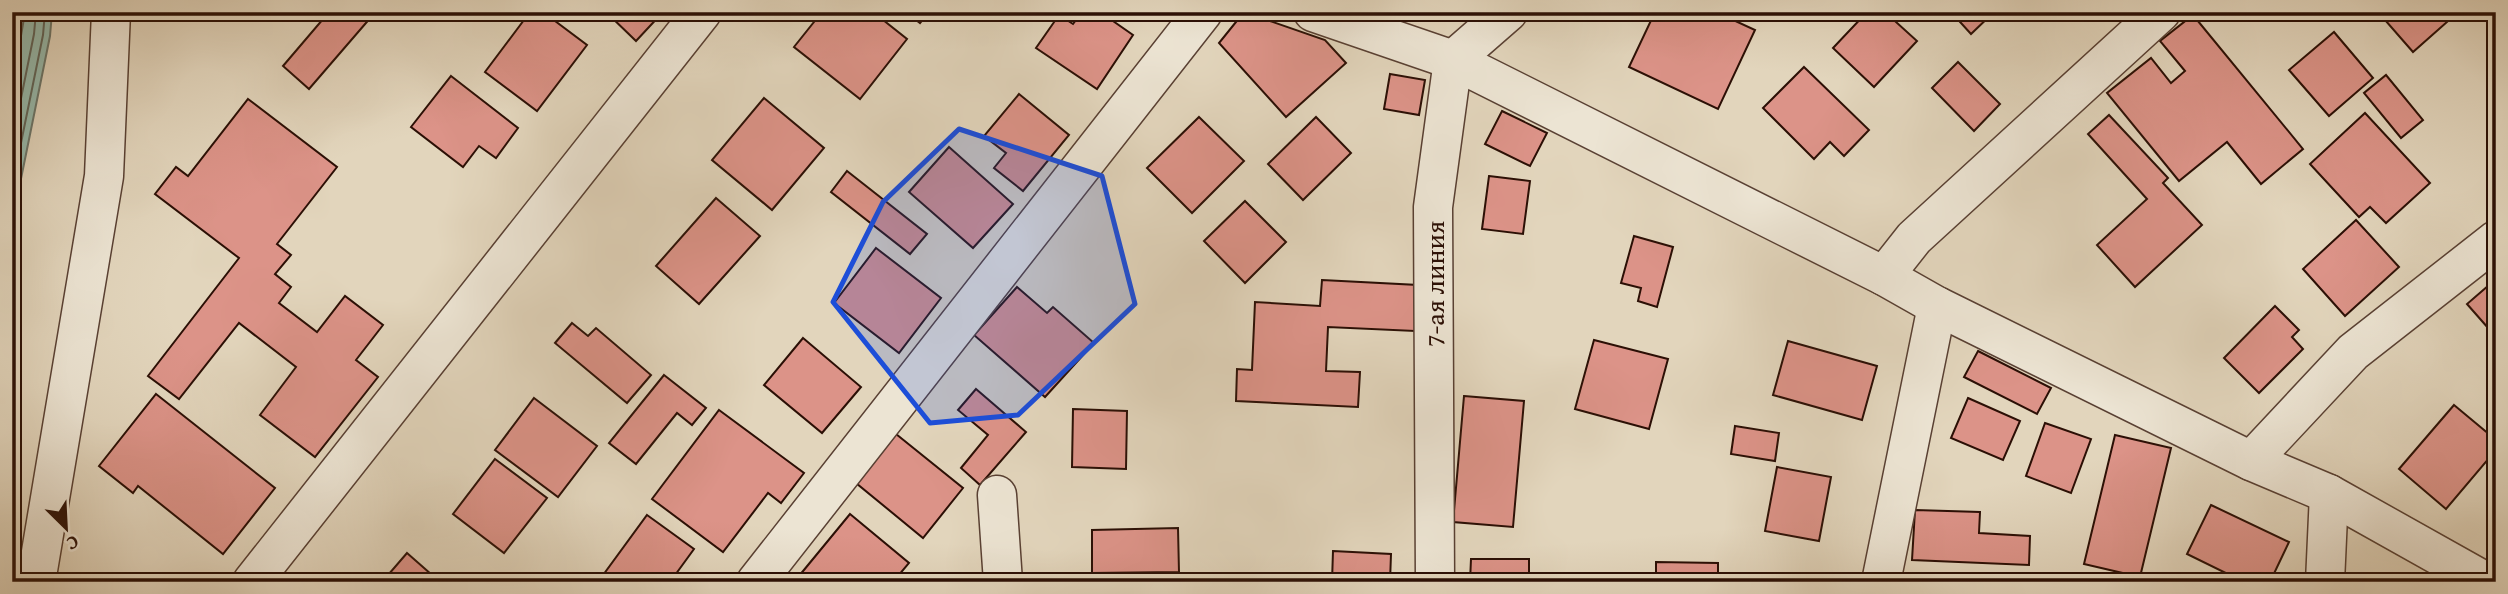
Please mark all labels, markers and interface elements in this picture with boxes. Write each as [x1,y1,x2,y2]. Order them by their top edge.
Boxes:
street label: 7-ая линия [1415,221,1454,347]
north arrow [32,492,102,562]
text: С [62,529,84,559]

